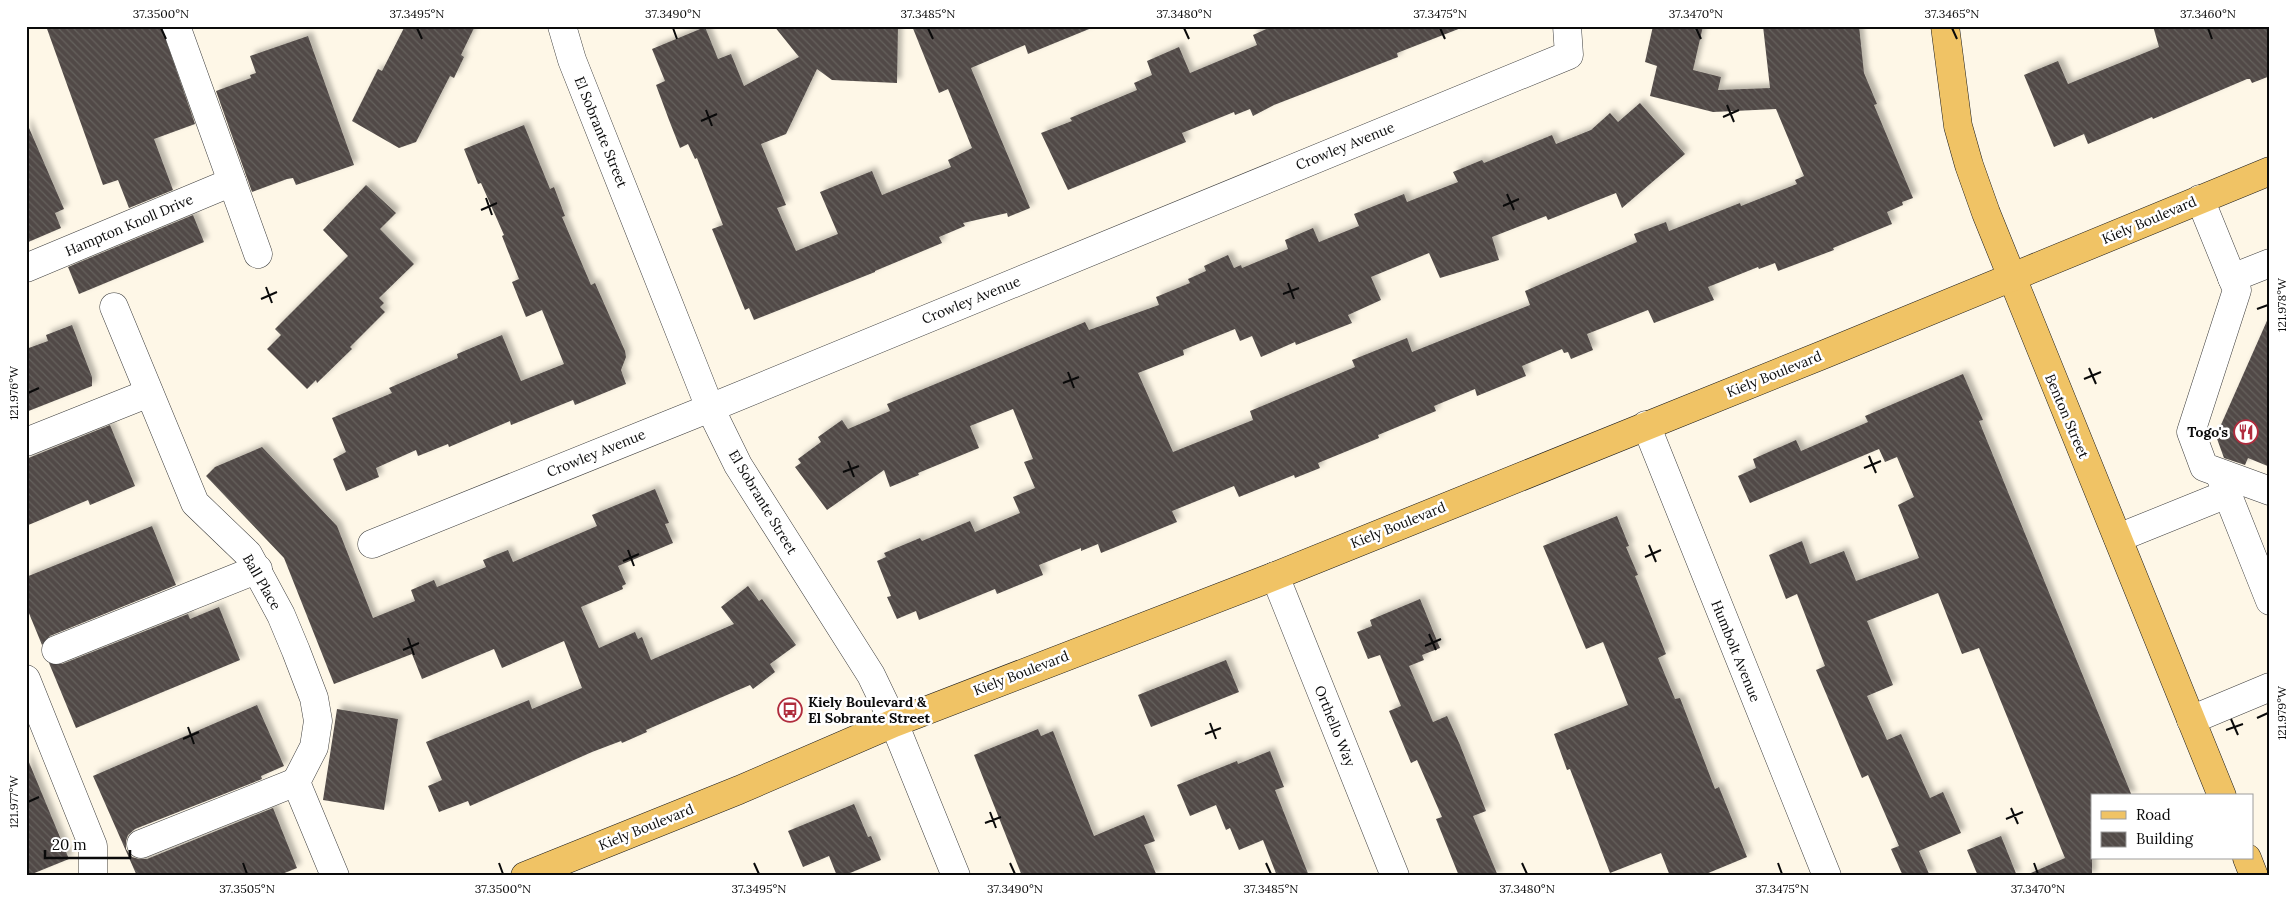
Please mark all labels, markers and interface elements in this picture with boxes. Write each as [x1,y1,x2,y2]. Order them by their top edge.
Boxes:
text: 37.3500°N [133,6,189,21]
text: 37.3495°N [389,6,445,21]
text: 37.3490°N [645,6,701,21]
text: 37.3485°N [901,6,955,21]
text: 37.3480°N [1156,6,1212,21]
text: 37.3475°N [1413,6,1467,21]
text: 37.3470°N [1669,6,1723,21]
text: 37.3465°N [1924,6,1980,21]
text: 37.3460°N [2180,6,2236,21]
street label: El Sobrante Street [570,74,632,191]
street label: Crowley Avenue [1293,118,1397,174]
street label: Hampton Knoll Drive [62,190,196,260]
street label: Kiely Boulevard [2099,192,2199,248]
street label: Crowley Avenue [919,272,1023,328]
text: 121.978°W [2274,277,2289,332]
street label: Kiely Boulevard [1724,347,1824,401]
text: 121.976°W [6,365,21,420]
street label: Benton Street [2041,371,2093,462]
restaurant icon: Togo's [2233,419,2259,445]
place label: Togo's [2187,423,2228,441]
street label: Crowley Avenue [544,425,648,481]
street label: El Sobrante Street [725,447,802,558]
street label: Kiely Boulevard [1348,498,1448,552]
street label: Ball Place [239,551,285,614]
street label: Humbolt Avenue [1707,597,1765,705]
street label: Kiely Boulevard [971,647,1071,699]
street label: Orthello Way [1311,683,1360,770]
text: 121.979°W [2274,685,2289,740]
place label: Kiely Boulevard & El Sobrante Street [808,693,931,727]
bus stop icon: Kiely Boulevard & El Sobrante Street [777,697,803,723]
text: 121.977°W [6,775,21,828]
legend [2091,794,2254,860]
street label: Kiely Boulevard [596,800,696,854]
text: Road [2136,805,2171,824]
scale bar [45,827,130,859]
text: Building [2136,829,2194,848]
text: 20 m [52,835,87,854]
text: 37.3505°N [219,881,275,896]
text: 37.3500°N [475,881,531,896]
text: 37.3495°N [731,881,787,896]
text: 37.3490°N [987,881,1043,896]
text: 37.3485°N [1244,881,1298,896]
text: 37.3480°N [1499,881,1555,896]
text: 37.3475°N [1755,881,1809,896]
text: 37.3470°N [2011,881,2065,896]

